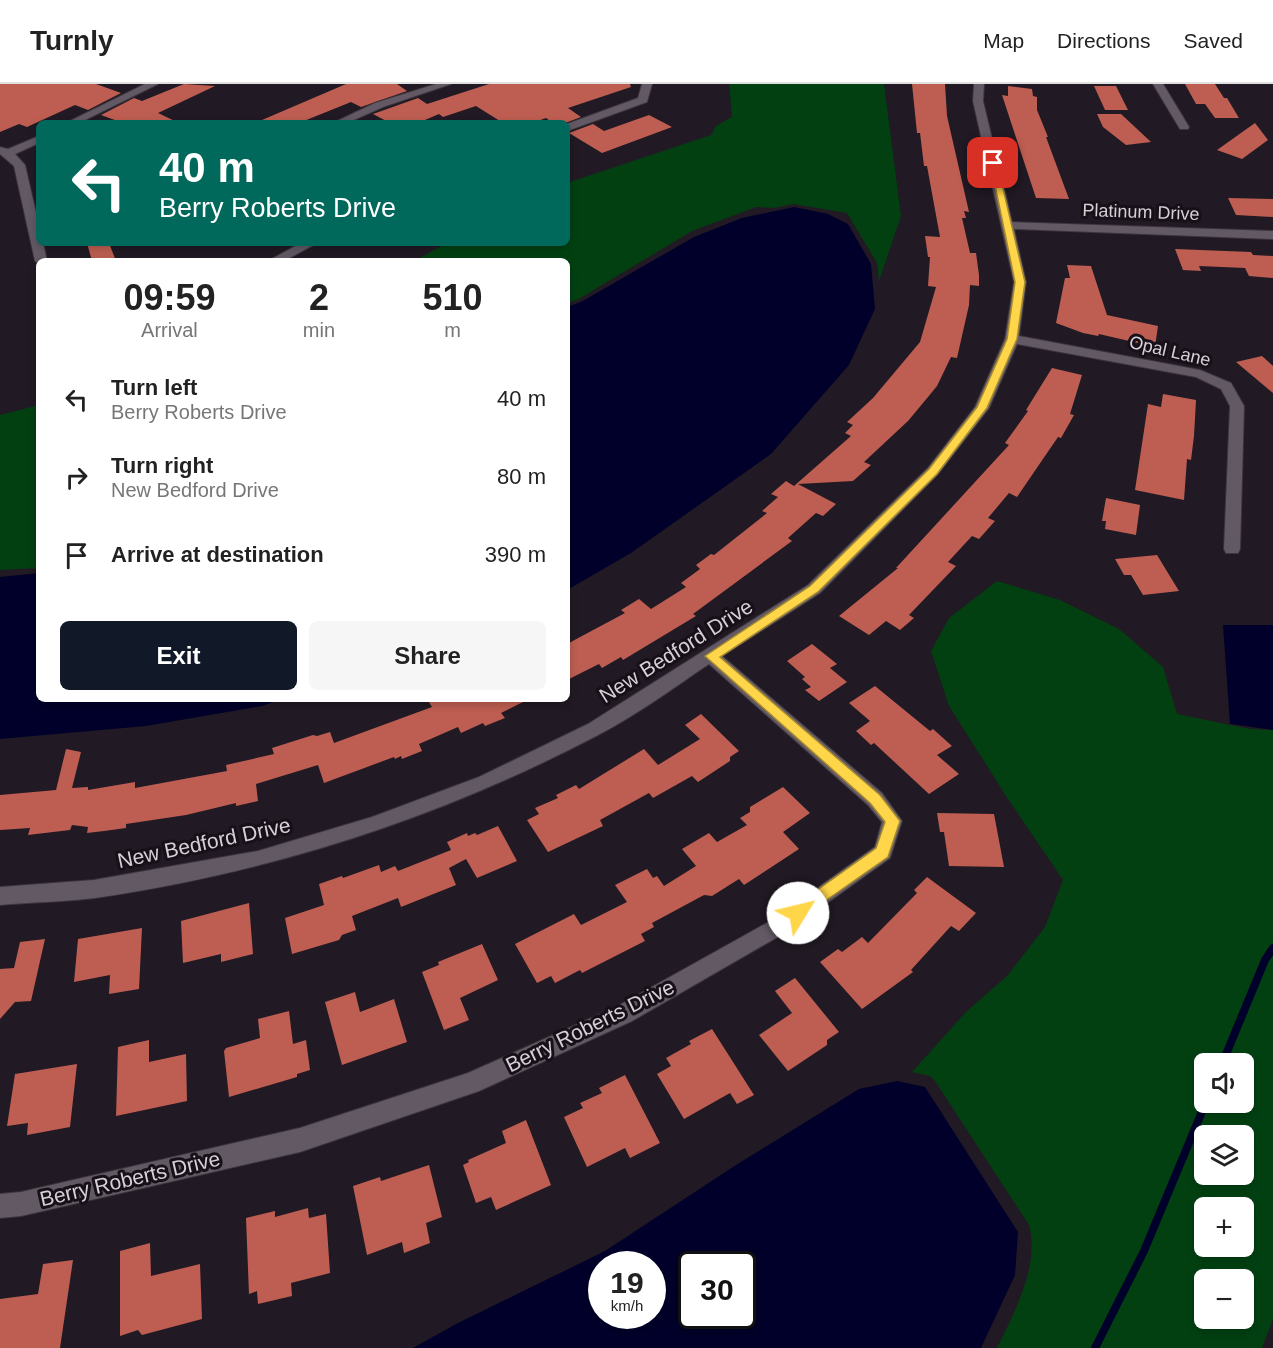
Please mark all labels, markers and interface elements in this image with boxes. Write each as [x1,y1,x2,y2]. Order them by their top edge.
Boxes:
text: Turnly [30,25,113,56]
text: Map [983,29,1024,52]
text: Directions [1057,29,1150,52]
text: Saved [1183,29,1243,52]
pin [967,137,1018,188]
icon: left [60,144,138,222]
text: 40 m [159,144,255,191]
icon: arrive [976,146,1009,179]
text: Berry Roberts Drive [159,193,396,223]
street label: Platinum Drive [1082,200,1200,224]
text: 09:59 [123,277,215,318]
text: 2 [309,277,329,318]
text: 510 [422,277,483,318]
text: Arrival [141,319,198,341]
text: min [303,319,335,341]
text: m [444,319,461,341]
street label: Opal Lane [1127,332,1213,370]
text: Turn left [111,375,197,400]
icon: left [60,383,93,416]
text: 40 m [497,386,546,411]
text: Berry Roberts Drive [111,401,287,423]
text: Turn right [111,453,213,478]
icon: right [60,461,93,494]
text: 80 m [497,464,546,489]
text: New Bedford Drive [111,479,279,501]
icon: arrive [60,539,93,572]
text: Arrive at destination [111,542,324,567]
text: 390 m [485,542,546,567]
street label: New Bedford Drive [595,594,757,707]
button: Exit [60,621,297,690]
button: Share [309,621,546,690]
street label: New Bedford Drive [115,813,292,872]
position arrow [766,881,830,945]
street label: Berry Roberts Drive [502,975,678,1076]
map controls [1194,1053,1254,1329]
button: sound [1194,1053,1254,1113]
button: layers [1194,1125,1254,1185]
street label: Berry Roberts Drive [37,1147,222,1210]
button: + [1194,1197,1254,1257]
speed limit sign: 30 [678,1251,756,1329]
text: 19 [610,1266,644,1299]
button: − [1194,1269,1254,1329]
text: km/h [611,1297,643,1314]

